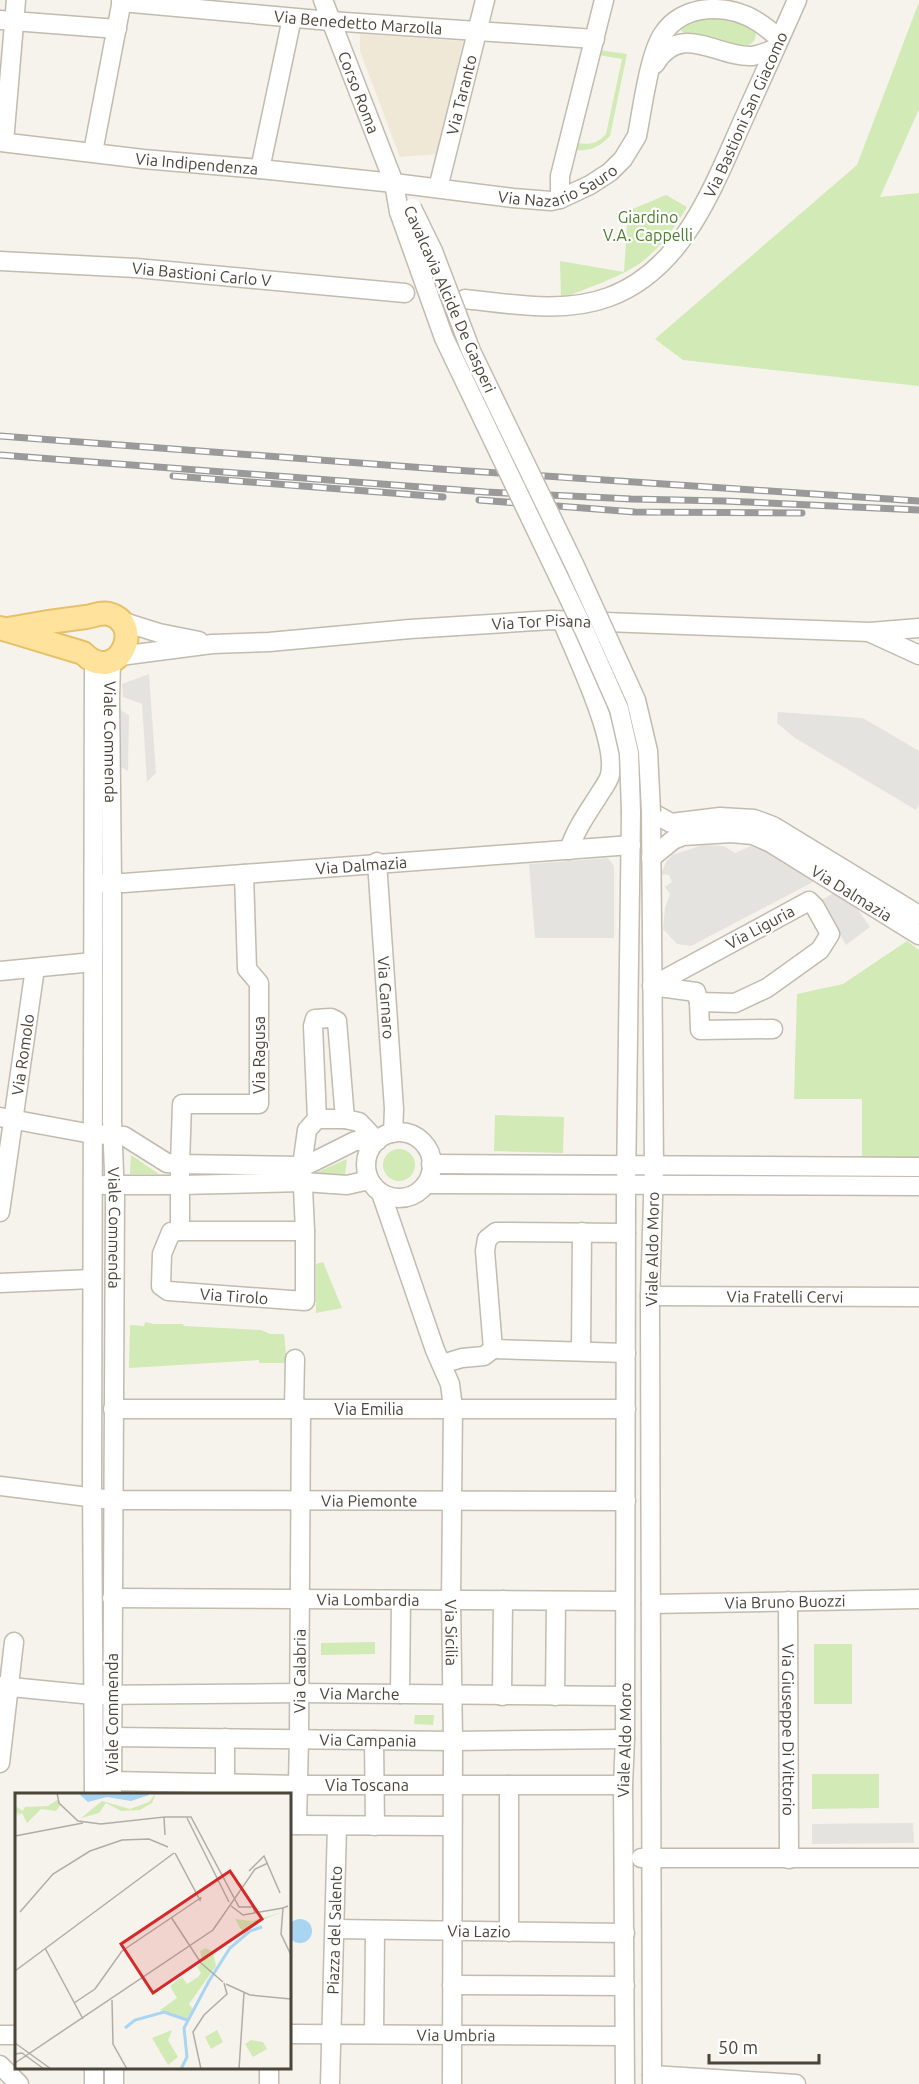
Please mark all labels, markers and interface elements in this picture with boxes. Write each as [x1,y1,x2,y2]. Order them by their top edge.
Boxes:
street label: Via Benedetto Marzolla [273,7,443,38]
street label: Via Bastioni San Giacomo [700,29,791,201]
street label: Corso Roma [335,49,383,136]
street label: Via Taranto [443,53,480,137]
street label: Via Indipendenza [134,149,259,178]
street label: Via Nazario Sauro [497,161,621,210]
street label: Cavalcavia Alcide De Gasperi [401,203,499,395]
park label: Giardino V.A. Cappelli [603,208,693,244]
street label: Via Bastioni Carlo V [131,259,272,290]
street label: Via Tor Pisana [491,611,592,633]
street label: Viale Commenda [101,681,120,803]
street label: Via Dalmazia [315,853,408,878]
street label: Via Dalmazia [808,861,895,925]
street label: Via Liguria [723,901,797,953]
street label: Via Carnaro [374,955,398,1040]
street label: Via Romolo [8,1012,37,1097]
street label: Via Ragusa [250,1016,268,1094]
street label: Viale Commenda [105,1167,124,1289]
street label: Viale Aldo Moro [642,1191,662,1307]
street label: Via Tirolo [199,1285,269,1307]
street label: Via Fratelli Cervi [727,1287,843,1306]
street label: Via Emilia [334,1400,404,1418]
street label: Via Piemonte [321,1491,417,1510]
street label: Via Lombardia [316,1590,420,1609]
street label: Via Bruno Buozzi [724,1591,846,1612]
street label: Via Sicilia [442,1599,461,1666]
street label: Via Calabria [290,1629,309,1713]
street label: Via Giuseppe Di Vittorio [779,1644,798,1816]
street label: Viale Commenda [103,1653,121,1775]
street label: Viale Aldo Moro [614,1682,634,1798]
street label: Via Marche [319,1684,400,1703]
street label: Via Campania [319,1730,417,1750]
street label: Via Toscana [325,1776,409,1794]
inset map [15,1793,291,2069]
street label: Piazza del Salento [323,1865,345,1995]
street label: Via Lazio [447,1922,511,1940]
street label: Via Umbria [417,2026,495,2044]
scale bar [709,2027,818,2065]
text: 50 m [718,2037,758,2057]

